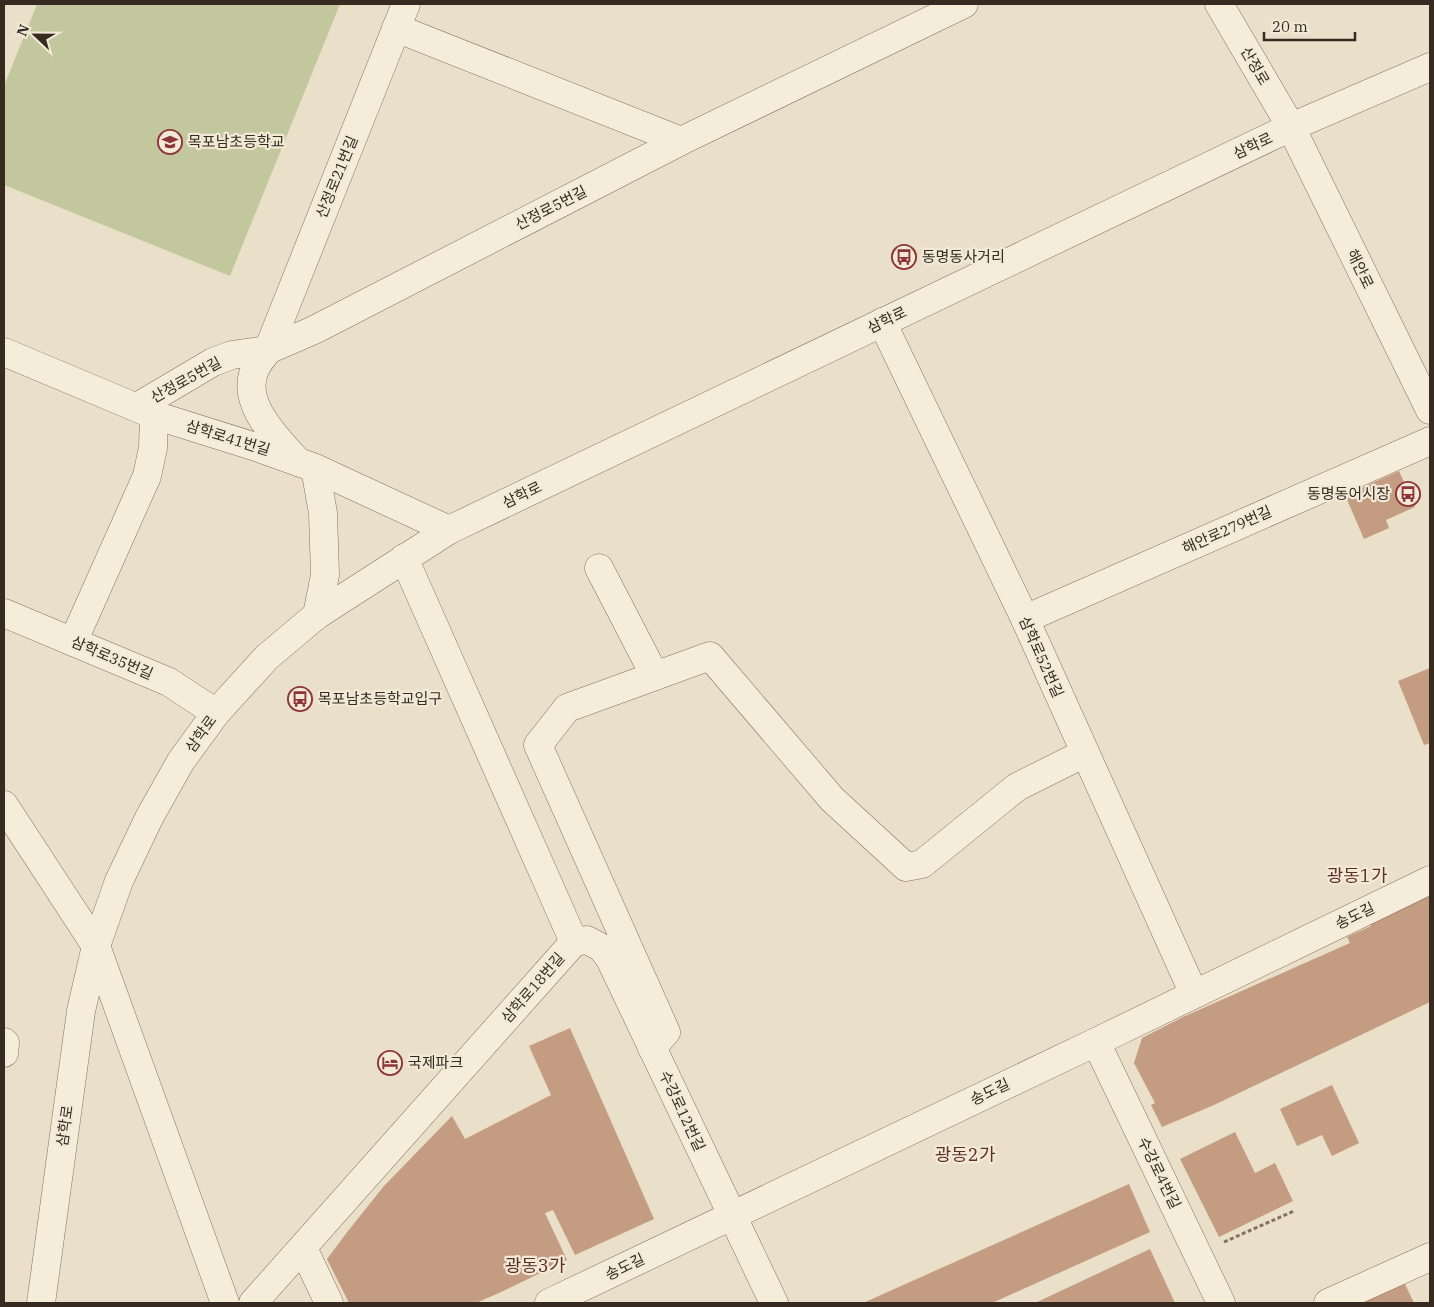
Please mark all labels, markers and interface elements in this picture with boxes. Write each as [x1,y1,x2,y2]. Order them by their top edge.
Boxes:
north arrow [10,10,60,60]
scale bar [1264,10,1355,42]
text: 20 m [1272,17,1308,36]
text: N [13,22,33,39]
street label: 산정로 [1237,43,1274,88]
street label: 삼학로 [1230,128,1276,163]
school or university icon: 목포남초등학교 [157,129,183,155]
place label: 목포남초등학교 [188,132,285,151]
street label: 산정로21번길 [311,133,362,221]
street label: 산정로5번길 [512,181,590,234]
bus stop icon: 동명동사거리 [891,244,917,270]
street label: 해안로 [1343,246,1378,292]
place label: 동명동사거리 [922,247,1005,266]
street label: 삼학로 [864,302,910,337]
street label: 산정로5번길 [147,352,224,407]
street label: 삼학로41번길 [184,416,273,459]
street label: 삼학로 [499,477,545,512]
bus stop icon: 동명동어시장 [1395,481,1421,507]
place label: 동명동어시장 [1307,484,1390,503]
street label: 해안로279번길 [1179,501,1275,558]
street label: 삼학로52번길 [1015,613,1068,700]
street label: 삼학로35번길 [68,632,156,683]
bus stop icon: 목포남초등학교입구 [287,686,313,712]
place label: 목포남초등학교입구 [318,689,442,708]
street label: 삼학로 [181,711,220,756]
district label: 광동1가 [1327,864,1388,887]
street label: 송도길 [1332,898,1378,933]
street label: 삼학로18번길 [497,949,568,1027]
hotel icon: 국제파크 [377,1050,403,1076]
place label: 국제파크 [408,1053,463,1072]
street label: 수강로12번길 [655,1067,709,1154]
street label: 송도길 [967,1074,1013,1109]
street label: 삼학로 [52,1104,77,1148]
street label: 수강로4번길 [1134,1134,1185,1212]
district label: 광동2가 [935,1143,996,1166]
street label: 송도길 [602,1249,648,1284]
district label: 광동3가 [505,1254,566,1277]

